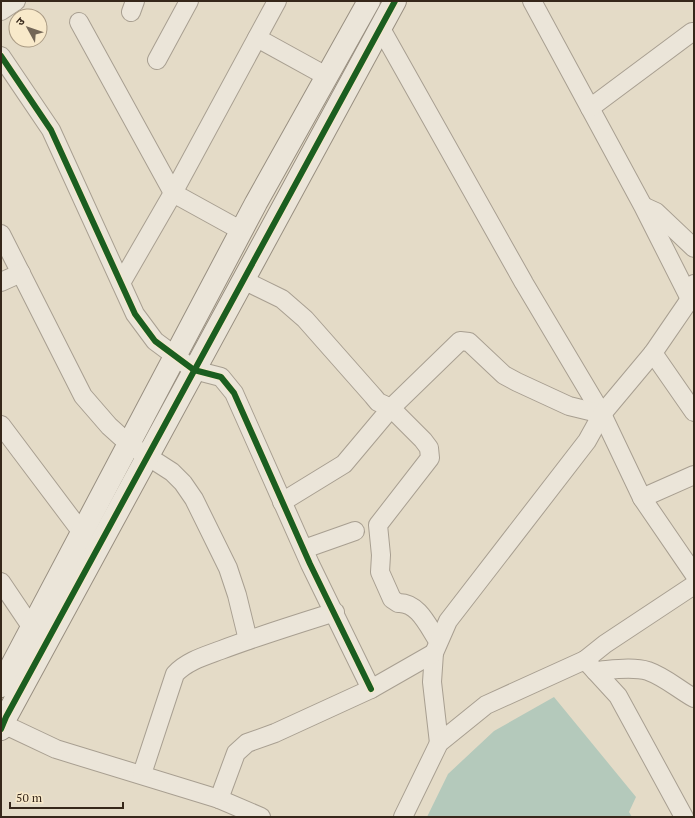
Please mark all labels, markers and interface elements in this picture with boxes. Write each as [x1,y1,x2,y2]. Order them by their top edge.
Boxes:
north arrow [8,8,48,48]
text: उ [13,14,28,29]
scale bar [10,784,123,810]
text: 50 m [16,790,43,805]

